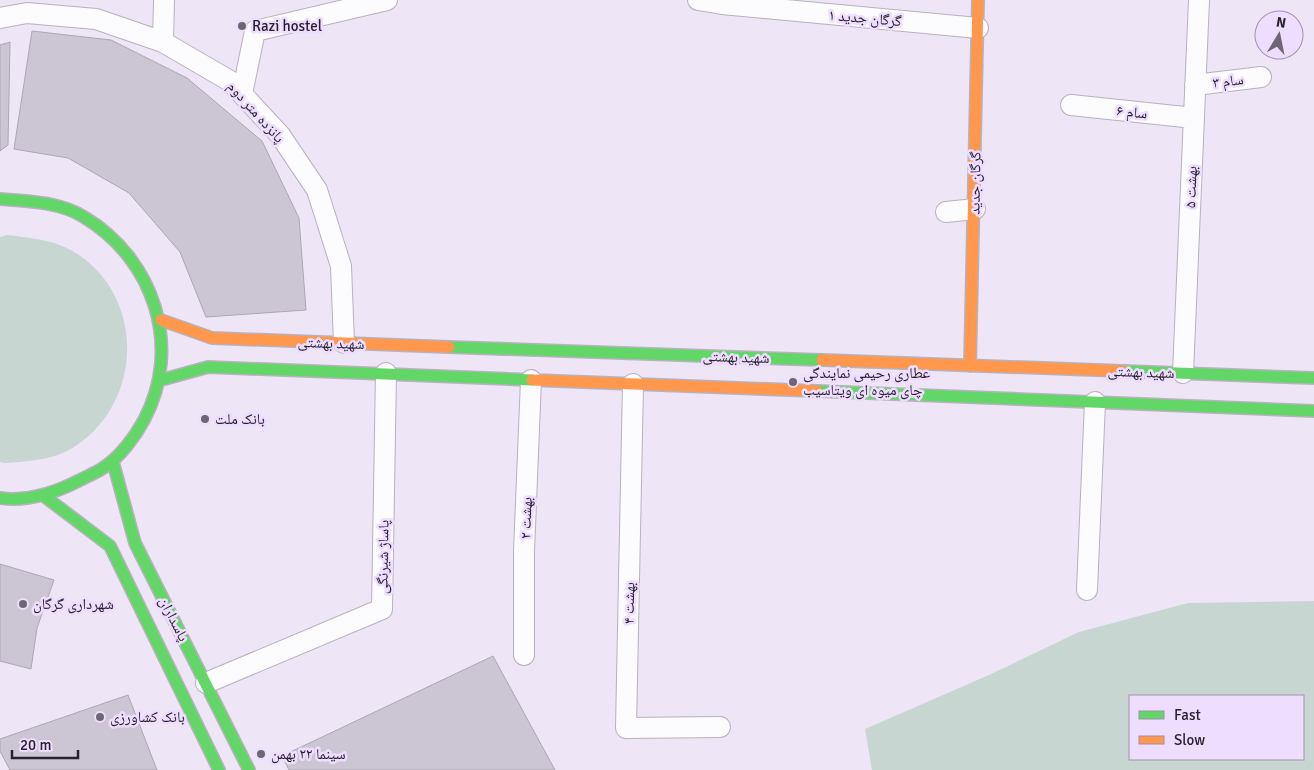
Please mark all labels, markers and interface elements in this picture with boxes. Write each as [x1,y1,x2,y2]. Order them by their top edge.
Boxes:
street label: گرگان جدید ۱ [828,6,903,31]
north arrow [1254,10,1304,60]
text: N [1275,13,1287,32]
place label: Razi hostel [252,17,322,35]
marker: Razi hostel [236,20,248,32]
street label: ۳ سام [1211,70,1245,93]
street label: پانزده متر دوم [223,77,288,147]
street label: ۶ سام [1116,101,1149,124]
street label: گرگان جدید [965,151,986,215]
street label: بهشت ۵ [1181,166,1201,208]
street label: شهید بهشتی [297,333,365,354]
street label: شهید بهشتی [702,347,770,368]
street label: شهید بهشتی [1107,362,1175,383]
place label: عطاری رحیمی نمایندگی چای میوه ای ویتاسیب [803,364,930,400]
marker: عطاری رحیمی نمایندگی چای میوه ای ویتاسیب [787,376,799,388]
place label: بانک ملت [215,410,265,428]
marker: بانک ملت [199,413,211,425]
street label: بهشت ۲ [516,497,536,539]
street label: پاساژ شیرنگی [373,520,394,594]
street label: ۴ بهشت [620,582,638,624]
street label: پاسداران [154,594,193,645]
place label: شهرداری گرگان [33,595,114,614]
marker: شهرداری گرگان [17,598,29,610]
legend [1129,695,1304,760]
text: Fast [1174,706,1201,724]
place label: بانک کشاورزی [110,708,185,727]
marker: بانک کشاورزی [94,711,106,723]
scale bar [12,728,79,760]
text: Slow [1174,731,1205,749]
text: 20 m [20,736,51,754]
place label: سینما ۲۲ بهمن [271,745,346,764]
marker: سینما ۲۲ بهمن [255,748,267,760]

